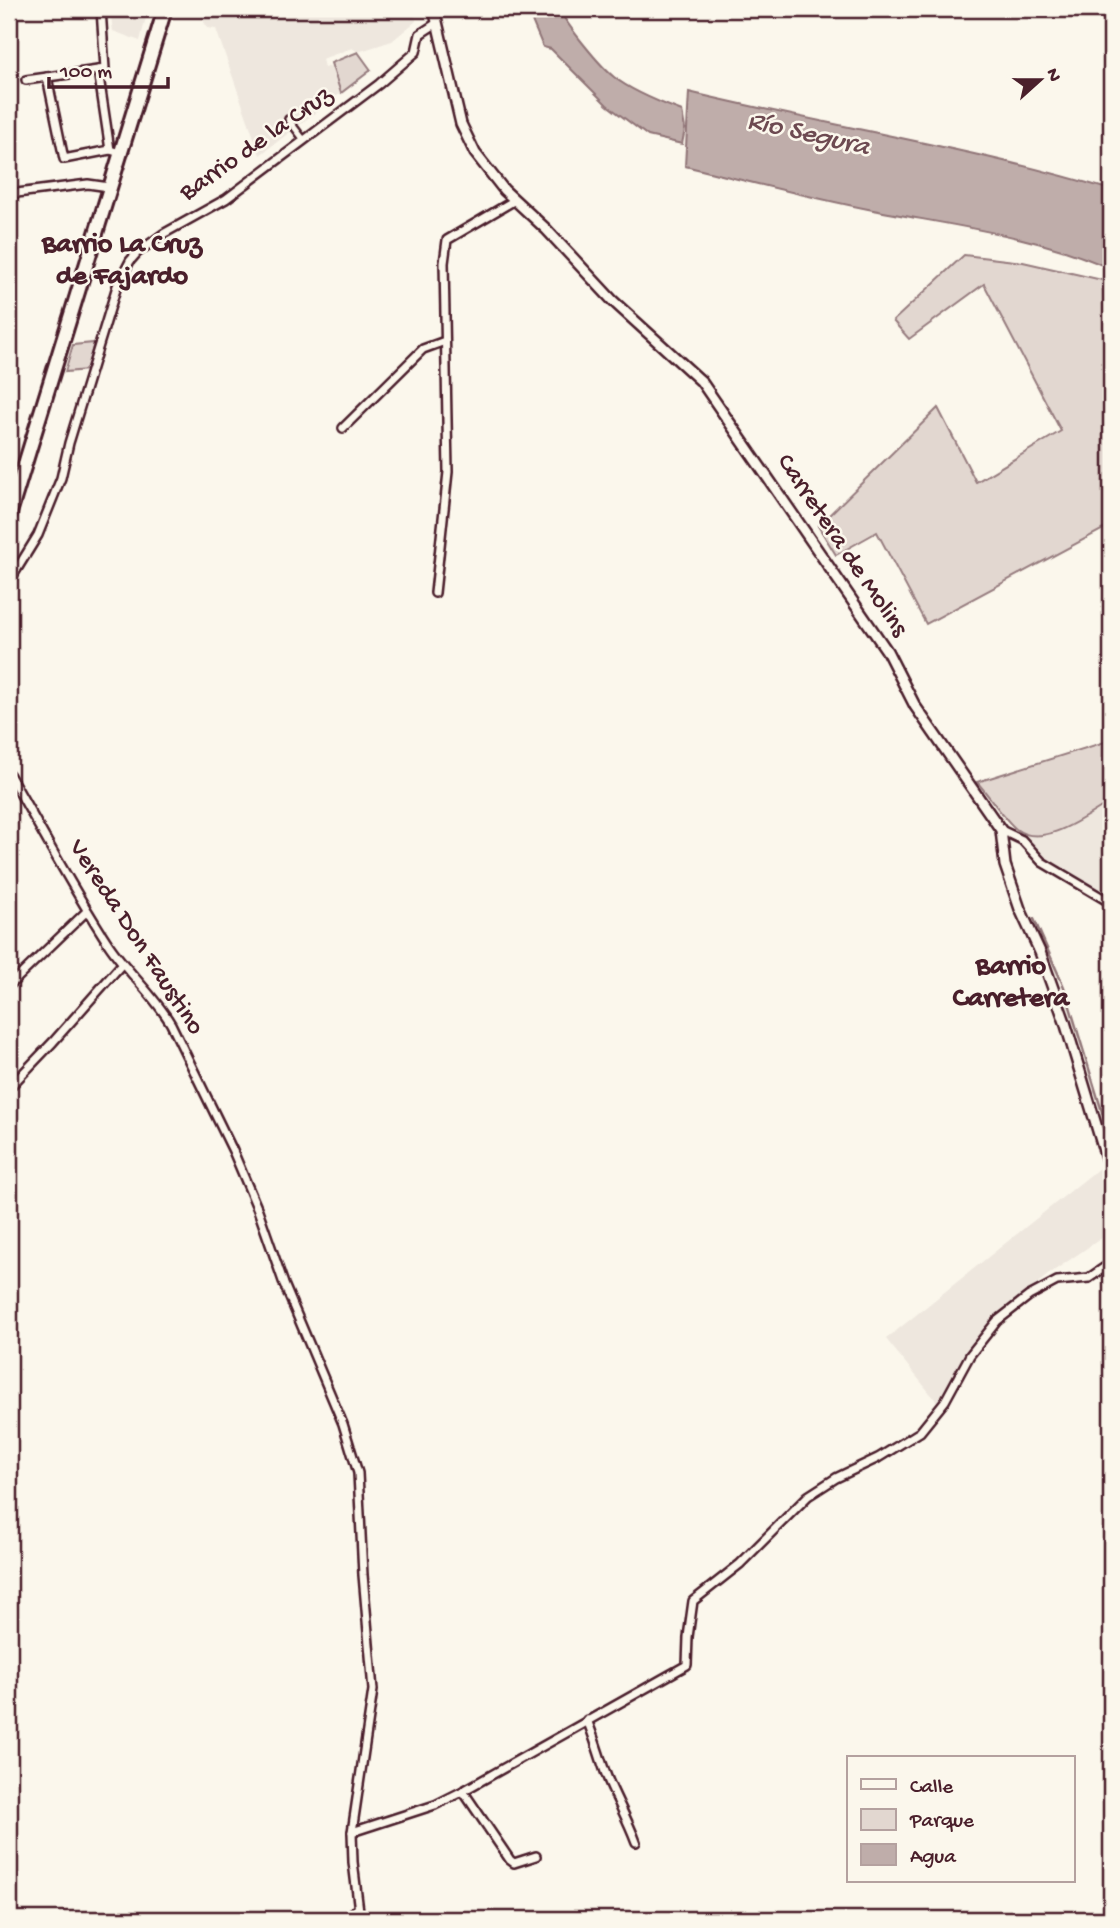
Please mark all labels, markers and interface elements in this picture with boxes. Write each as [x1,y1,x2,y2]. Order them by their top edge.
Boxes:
scale bar [49,46,168,90]
north arrow [1004,46,1074,116]
text: 100 m [59,61,112,86]
text: N [1040,65,1066,85]
street label: Barrio de la Cruz [174,80,341,210]
water label: Río Segura [744,105,873,165]
district label: Barrio La Cruz de Fajardo [41,229,204,294]
street label: Carretera de Molins [768,449,914,644]
street label: Vereda Don Faustino [60,834,210,1042]
district label: Barrio Carretera [953,951,1071,1016]
legend [847,1756,1074,1882]
text: Calle [910,1776,954,1801]
text: Parque [909,1810,975,1835]
text: Agua [910,1846,957,1871]

